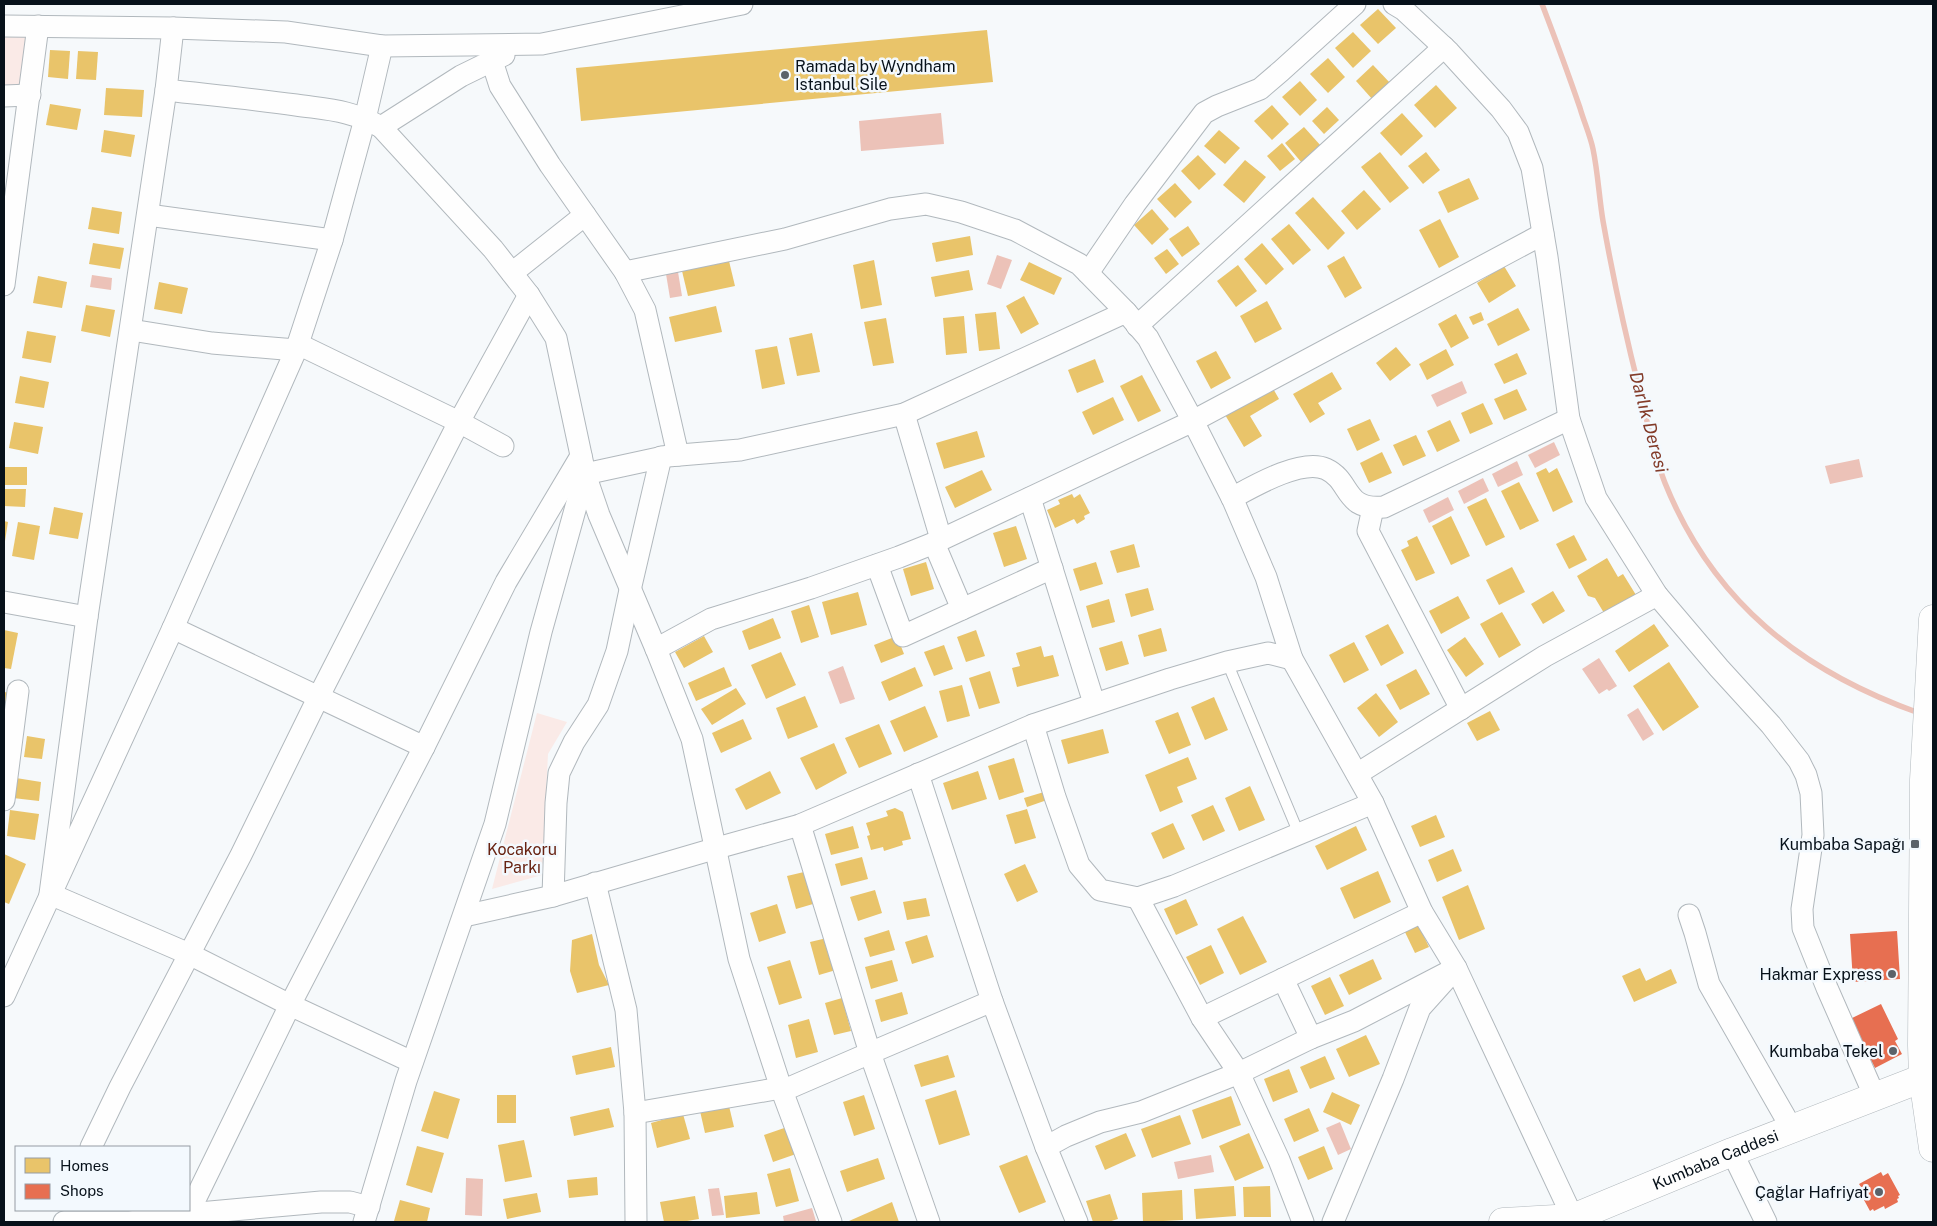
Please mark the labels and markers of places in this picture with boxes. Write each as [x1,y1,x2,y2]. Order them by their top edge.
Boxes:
place label: Ramada by Wyndham Istanbul Sile [795,57,956,94]
marker: Ramada by Wyndham Istanbul Sile [779,69,791,81]
place label: Kumbaba Sapağı [1779,835,1905,854]
marker: Kumbaba Sapağı [1909,838,1921,850]
place label: Hakmar Express [1760,965,1882,984]
marker: Hakmar Express [1886,968,1898,980]
place label: Kumbaba Tekel [1769,1042,1883,1061]
marker: Kumbaba Tekel [1887,1045,1899,1057]
place label: Çağlar Hafriyat [1755,1183,1869,1202]
marker: Çağlar Hafriyat [1873,1186,1885,1198]

